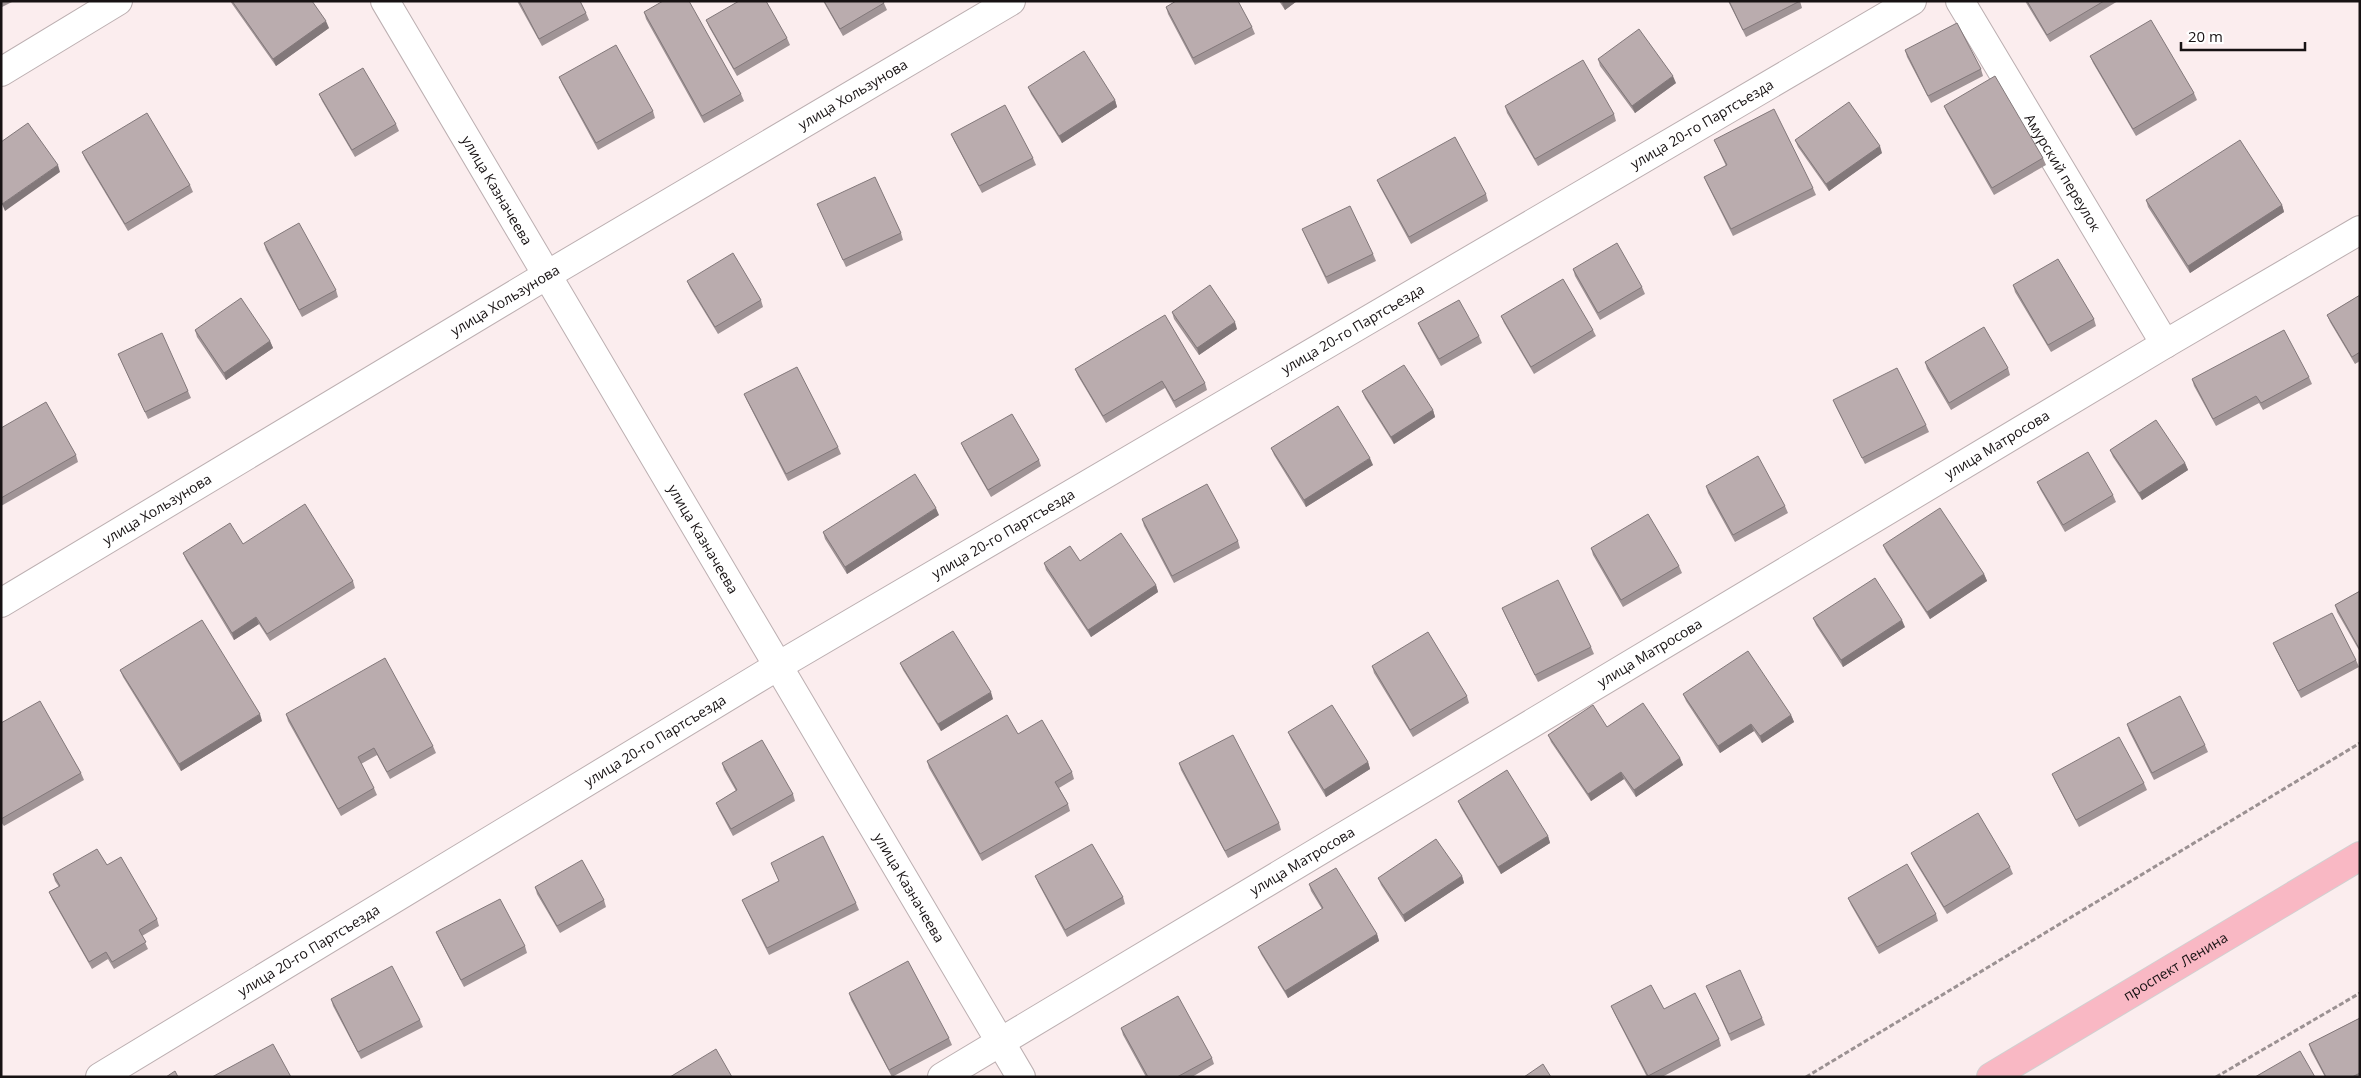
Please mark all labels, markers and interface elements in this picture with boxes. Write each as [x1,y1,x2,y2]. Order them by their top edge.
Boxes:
scale bar [2181,20,2305,52]
text: 20 m [2188,26,2223,46]
street label: улица Хользунова [794,54,911,134]
street label: улица 20-го Партсъезда [1627,74,1777,173]
street label: Амурский переулок [2021,110,2106,235]
street label: улица Казначеева [458,132,537,248]
street label: улица Хользунова [447,260,563,340]
street label: улица 20-го Партсъезда [1277,279,1427,378]
street label: улица Матросова [1941,405,2053,483]
street label: улица Хользунова [99,469,215,549]
street label: улица Казначеева [664,481,743,597]
street label: улица 20-го Партсъезда [928,484,1078,583]
street label: улица Матросова [1593,614,1705,691]
street label: улица 20-го Партсъезда [580,690,729,790]
street label: улица Матросова [1246,822,1358,899]
street label: улица Казначеева [870,829,949,946]
street label: улица 20-го Партсъезда [234,900,383,1000]
street label: проспект Ленина [2119,927,2231,1005]

